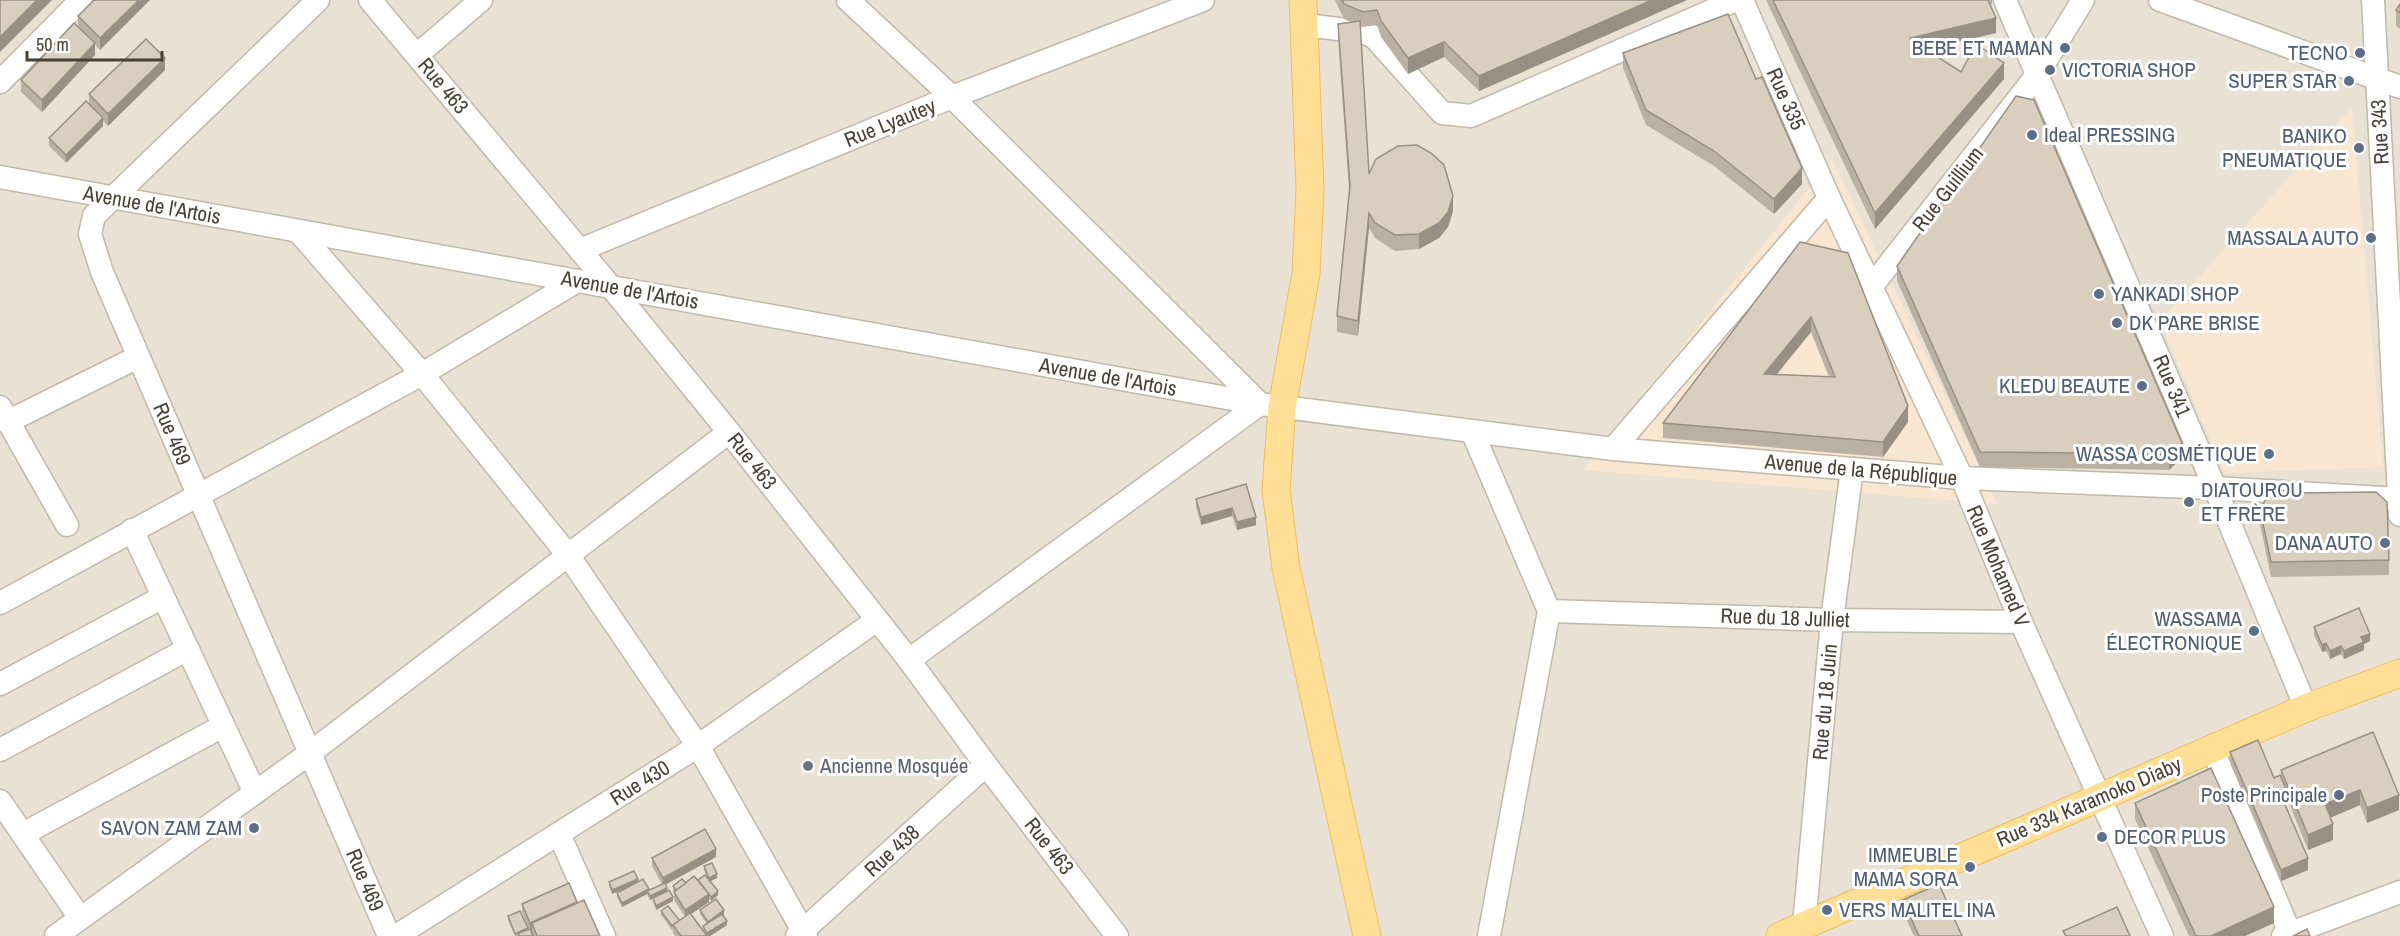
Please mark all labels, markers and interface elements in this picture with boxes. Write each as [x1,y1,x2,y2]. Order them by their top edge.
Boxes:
scale bar [27,24,162,62]
text: 50 m [36,32,69,57]
place label: BEBE ET MAMAN [1912,33,2053,62]
place label: TECNO [2288,38,2348,67]
marker: BEBE ET MAMAN [2058,41,2072,55]
marker: TECNO [2353,46,2367,60]
street label: Rue 463 [411,51,475,120]
place label: VICTORIA SHOP [2062,55,2196,84]
street label: Rue 335 [1760,63,1813,134]
marker: VICTORIA SHOP [2043,63,2057,77]
place label: SUPER STAR [2228,66,2337,95]
marker: SUPER STAR [2342,74,2356,88]
street label: Rue Lyautey [840,91,940,154]
street label: Rue 343 [2363,99,2396,165]
place label: Ideal PRESSING [2044,120,2175,149]
place label: BANIKO PNEUMATIQUE [2222,121,2347,174]
marker: Ideal PRESSING [2025,128,2039,142]
street label: Rue Guillium [1905,140,1990,237]
marker: BANIKO PNEUMATIQUE [2352,141,2366,155]
street label: Avenue de l'Artois [80,178,223,231]
place label: MASSALA AUTO [2227,223,2359,252]
marker: MASSALA AUTO [2364,231,2378,245]
street label: Avenue de l'Artois [558,263,701,316]
place label: YANKADI SHOP [2111,279,2239,308]
marker: YANKADI SHOP [2092,287,2106,301]
place label: DK PARE BRISE [2129,308,2260,337]
marker: DK PARE BRISE [2110,316,2124,330]
street label: Avenue de l'Artois [1036,350,1179,403]
street label: Rue 341 [2146,350,2199,422]
place label: KLEDU BEAUTE [1999,371,2130,400]
marker: KLEDU BEAUTE [2135,379,2149,393]
street label: Rue 469 [146,398,199,469]
street label: Rue 463 [721,426,784,495]
place label: WASSA COSMÉTIQUE [2076,439,2257,468]
street label: Avenue de la République [1763,447,1958,492]
marker: WASSA COSMÉTIQUE [2262,447,2276,461]
place label: DIATOUROU ET FRÈRE [2201,475,2303,528]
marker: DIATOUROU ET FRÈRE [2182,495,2196,509]
street label: Rue Mohamed V [1960,501,2037,631]
place label: DANA AUTO [2275,528,2373,557]
marker: DANA AUTO [2378,536,2392,550]
street label: Rue du 18 Julliet [1720,601,1850,634]
place label: WASSAMA ÉLECTRONIQUE [2106,604,2243,657]
marker: WASSAMA ÉLECTRONIQUE [2247,624,2261,638]
street label: Rue du 18 Juin [1805,643,1844,761]
street label: Rue 334 Karamoko Diaby [1992,749,2186,854]
place label: Ancienne Mosquée [819,751,968,780]
street label: Rue 430 [604,753,675,812]
marker: Ancienne Mosquée [801,759,815,773]
place label: Poste Principale [2201,780,2327,809]
marker: Poste Principale [2332,788,2346,802]
street label: Rue 463 [1018,811,1081,880]
place label: SAVON ZAM ZAM [101,813,242,842]
street label: Rue 438 [858,818,926,883]
marker: SAVON ZAM ZAM [247,821,261,835]
place label: DECOR PLUS [2114,822,2226,851]
marker: DECOR PLUS [2095,830,2109,844]
place label: IMMEUBLE MAMA SORA [1854,840,1959,893]
street label: Rue 469 [339,844,392,915]
marker: IMMEUBLE MAMA SORA [1963,860,1977,874]
place label: VERS MALITEL INA [1839,895,1996,924]
marker: VERS MALITEL INA [1820,903,1834,917]

